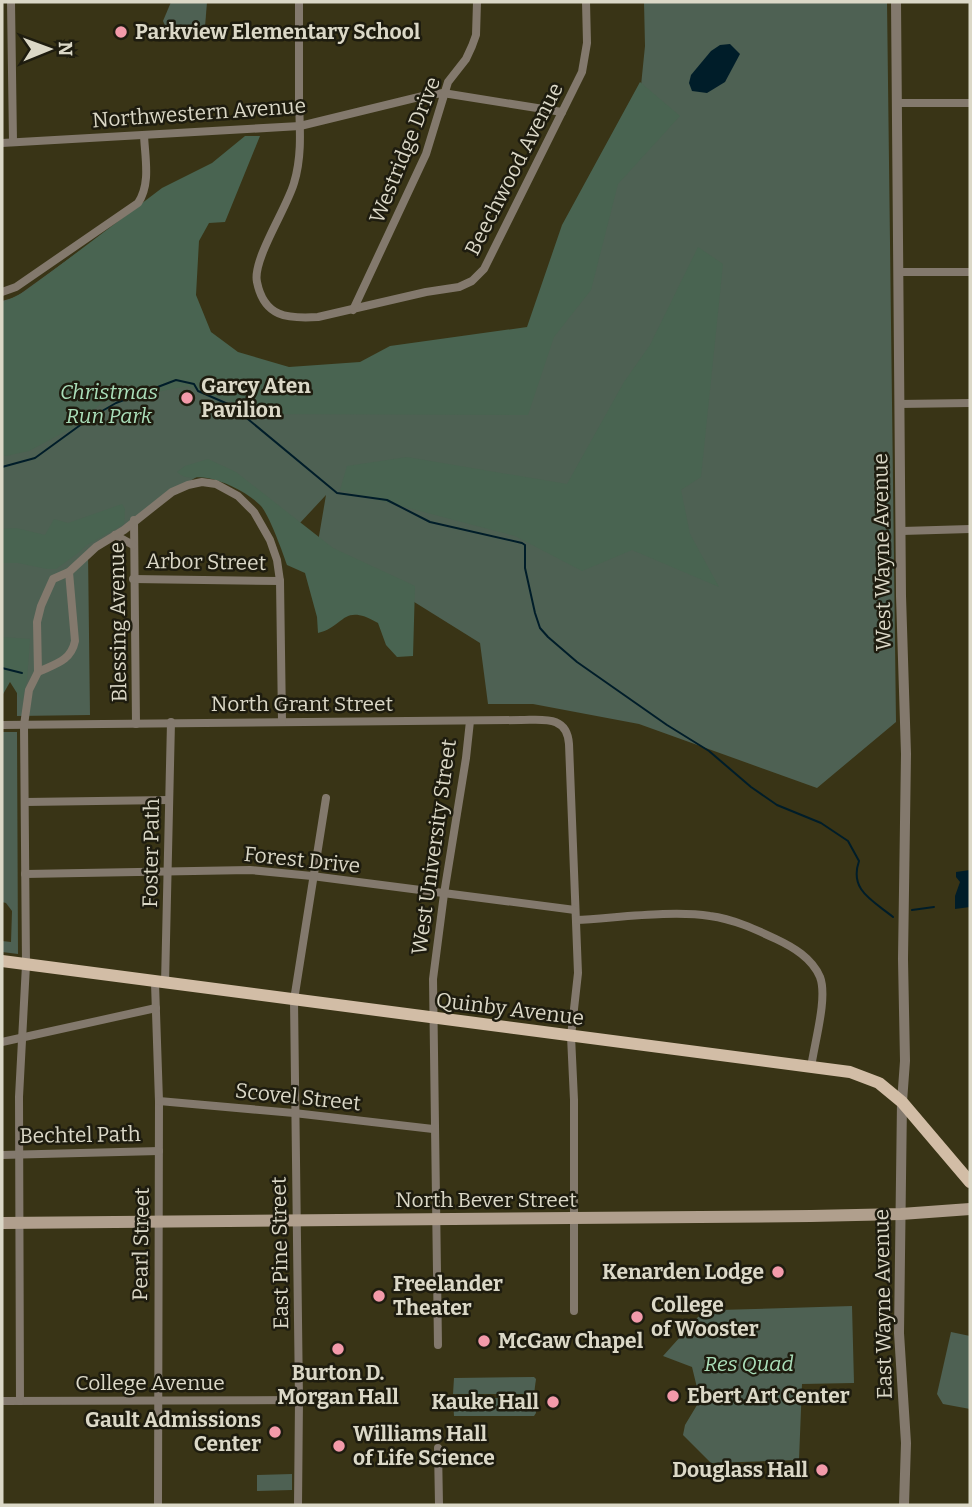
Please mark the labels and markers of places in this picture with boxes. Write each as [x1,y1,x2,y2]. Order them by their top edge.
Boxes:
place label: Parkview Elementary School [135,19,421,45]
marker: Parkview Elementary School [113,24,129,40]
place label: Garcy Aten Pavilion [201,373,311,423]
marker: Garcy Aten Pavilion [179,390,195,406]
place label: Kenarden Lodge [602,1259,764,1285]
marker: Kenarden Lodge [770,1264,786,1280]
place label: Freelander Theater [393,1271,503,1321]
marker: Freelander Theater [371,1288,387,1304]
place label: College of Wooster [651,1292,759,1342]
marker: College of Wooster [629,1309,645,1325]
place label: McGaw Chapel [498,1328,644,1354]
marker: McGaw Chapel [476,1333,492,1349]
marker: Burton D. Morgan Hall [330,1341,346,1357]
place label: Burton D. Morgan Hall [277,1360,399,1410]
place label: Ebert Art Center [687,1383,850,1409]
marker: Ebert Art Center [665,1388,681,1404]
place label: Kauke Hall [431,1389,539,1415]
marker: Kauke Hall [545,1394,561,1410]
place label: Gault Admissions Center [85,1407,261,1457]
place label: Williams Hall of Life Science [353,1421,495,1471]
marker: Gault Admissions Center [267,1424,283,1440]
marker: Williams Hall of Life Science [331,1438,347,1454]
place label: Douglass Hall [672,1457,808,1483]
marker: Douglass Hall [814,1462,830,1478]

